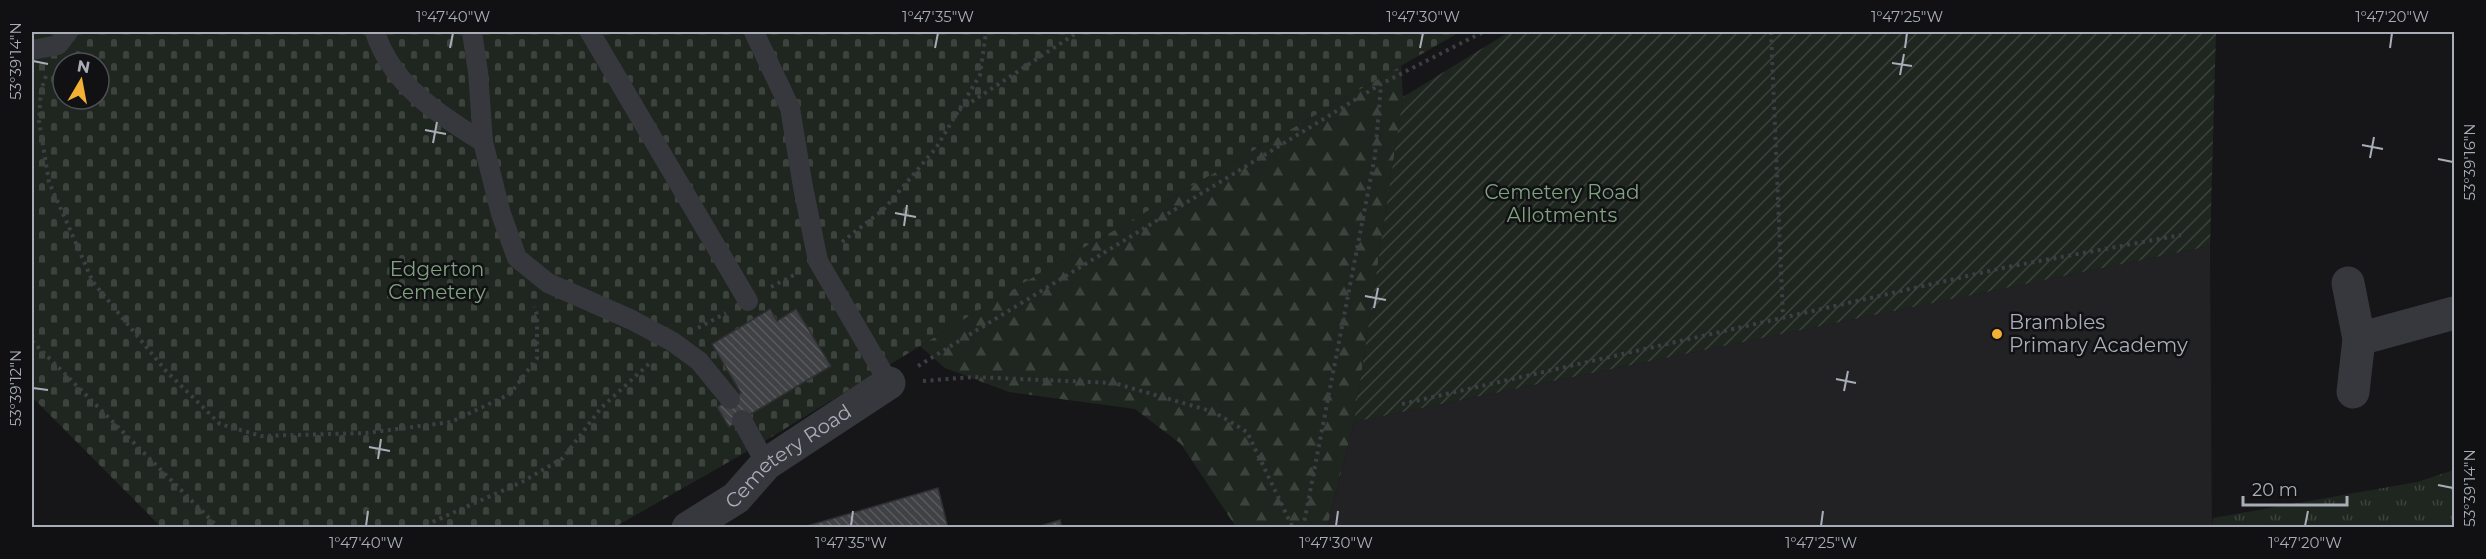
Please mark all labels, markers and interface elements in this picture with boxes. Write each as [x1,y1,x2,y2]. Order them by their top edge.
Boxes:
text: 1°47'40"W [416,7,490,26]
text: 1°47'35"W [902,7,974,26]
text: 1°47'30"W [1386,7,1460,26]
text: 1°47'25"W [1871,7,1943,26]
text: 1°47'20"W [2355,7,2429,26]
text: 53°39'14"N [6,22,25,100]
north arrow [51,51,111,111]
text: N [75,56,92,77]
text: 53°39'16"N [2460,124,2479,200]
park label: Cemetery Road Allotments [1484,180,1640,227]
park label: Edgerton Cemetery [388,257,486,304]
place label: Brambles Primary Academy [2009,310,2188,357]
marker: Brambles Primary Academy [1990,327,2004,341]
text: 53°39'12"N [6,350,25,426]
street label: Cemetery Road [721,399,856,514]
text: 53°39'14"N [2460,449,2479,527]
scale bar [2243,469,2346,507]
text: 20 m [2252,479,2298,501]
text: 1°47'40"W [329,533,403,552]
text: 1°47'35"W [815,533,887,552]
text: 1°47'30"W [1299,533,1373,552]
text: 1°47'25"W [1785,533,1857,552]
text: 1°47'20"W [2268,533,2342,552]

